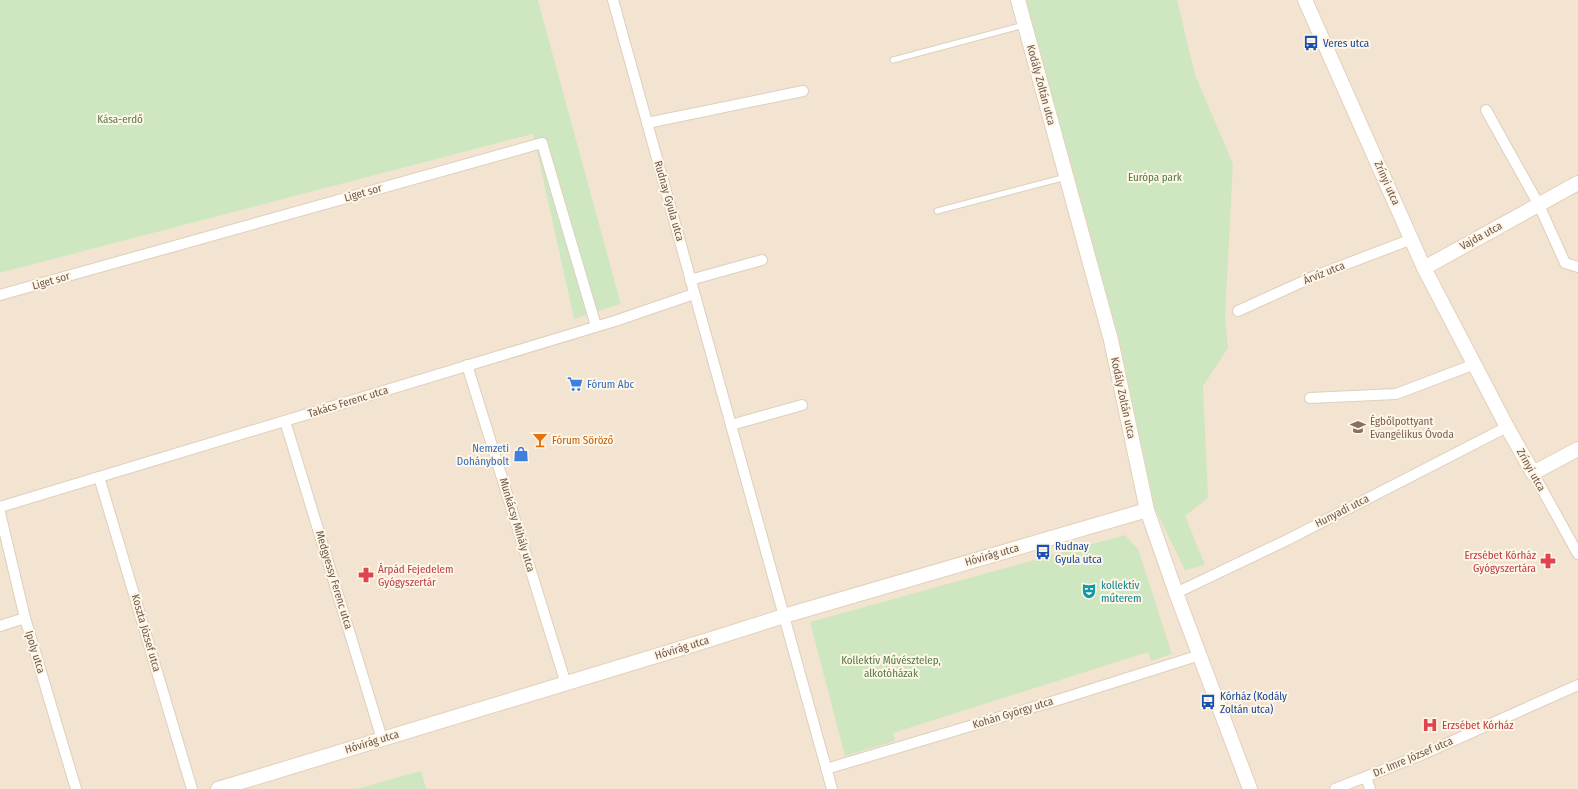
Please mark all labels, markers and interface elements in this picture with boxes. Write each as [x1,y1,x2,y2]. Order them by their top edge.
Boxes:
bus stop icon: Veres utca [1302,34,1320,52]
place label: Veres utca [1323,37,1369,50]
street label: Kodály Zoltán utca [1024,43,1058,127]
park label: Kása-erdő [97,113,143,126]
street label: Rudnay Gyula utca [651,159,687,243]
street label: Zrínyi utca [1372,159,1402,207]
park label: Európa park [1128,171,1183,184]
street label: Liget sor [343,181,383,205]
street label: Vajda utca [1458,219,1504,253]
street label: Árvíz utca [1301,258,1347,287]
street label: Liget sor [31,269,71,293]
street label: Kodály Zoltán utca [1108,356,1138,440]
supermarket icon: Fórum Abc [566,375,584,393]
place label: Fórum Abc [587,378,634,391]
street label: Takács Ferenc utca [306,384,390,420]
place label: Égbőlpottyant Evangélikus Óvoda [1370,414,1454,441]
school or university icon: Égbőlpottyant Evangélikus Óvoda [1349,418,1367,436]
bar icon: Fórum Söröző [531,431,549,449]
place label: Fórum Söröző [552,434,614,447]
place label: Nemzeti Dohánybolt [457,442,509,468]
shop icon: Nemzeti Dohánybolt [512,445,530,463]
street label: Zrínyi utca [1514,446,1548,494]
street label: Munkácsy Mihály utca [497,476,537,574]
street label: Hunyadi utca [1313,492,1371,530]
street label: Medgyessy Ferenc utca [313,529,355,631]
place label: Rudnay Gyula utca [1055,540,1102,566]
street label: Hóvirág utca [963,541,1021,569]
bus stop icon: Rudnay Gyula utca [1034,543,1052,561]
place label: Erzsébet Kórház Gyógyszertára [1465,549,1537,575]
pharmacy icon: Erzsébet Kórház Gyógyszertára [1539,552,1557,570]
place label: Árpád Fejedelem Gyógyszertár [378,562,453,589]
pharmacy icon: Árpád Fejedelem Gyógyszertár [357,566,375,584]
place label: kollektív műterem [1101,579,1142,605]
theatre icon: kollektív műterem [1080,582,1098,600]
street label: Koszta József utca [129,593,163,673]
street label: Ipoly utca [22,629,48,675]
street label: Hóvirág utca [653,634,711,662]
park label: Kollektív Művésztelep, alkotóházak [841,654,941,680]
place label: Kórház (Kodály Zoltán utca) [1220,690,1287,716]
bus stop icon: Kórház (Kodály Zoltán utca) [1199,693,1217,711]
street label: Kohán György utca [971,695,1055,731]
hospital icon: Erzsébet Kórház [1421,716,1439,734]
place label: Erzsébet Kórház [1442,719,1514,732]
street label: Hóvirág utca [343,728,401,756]
street label: Dr. Imre József utca [1371,734,1455,780]

